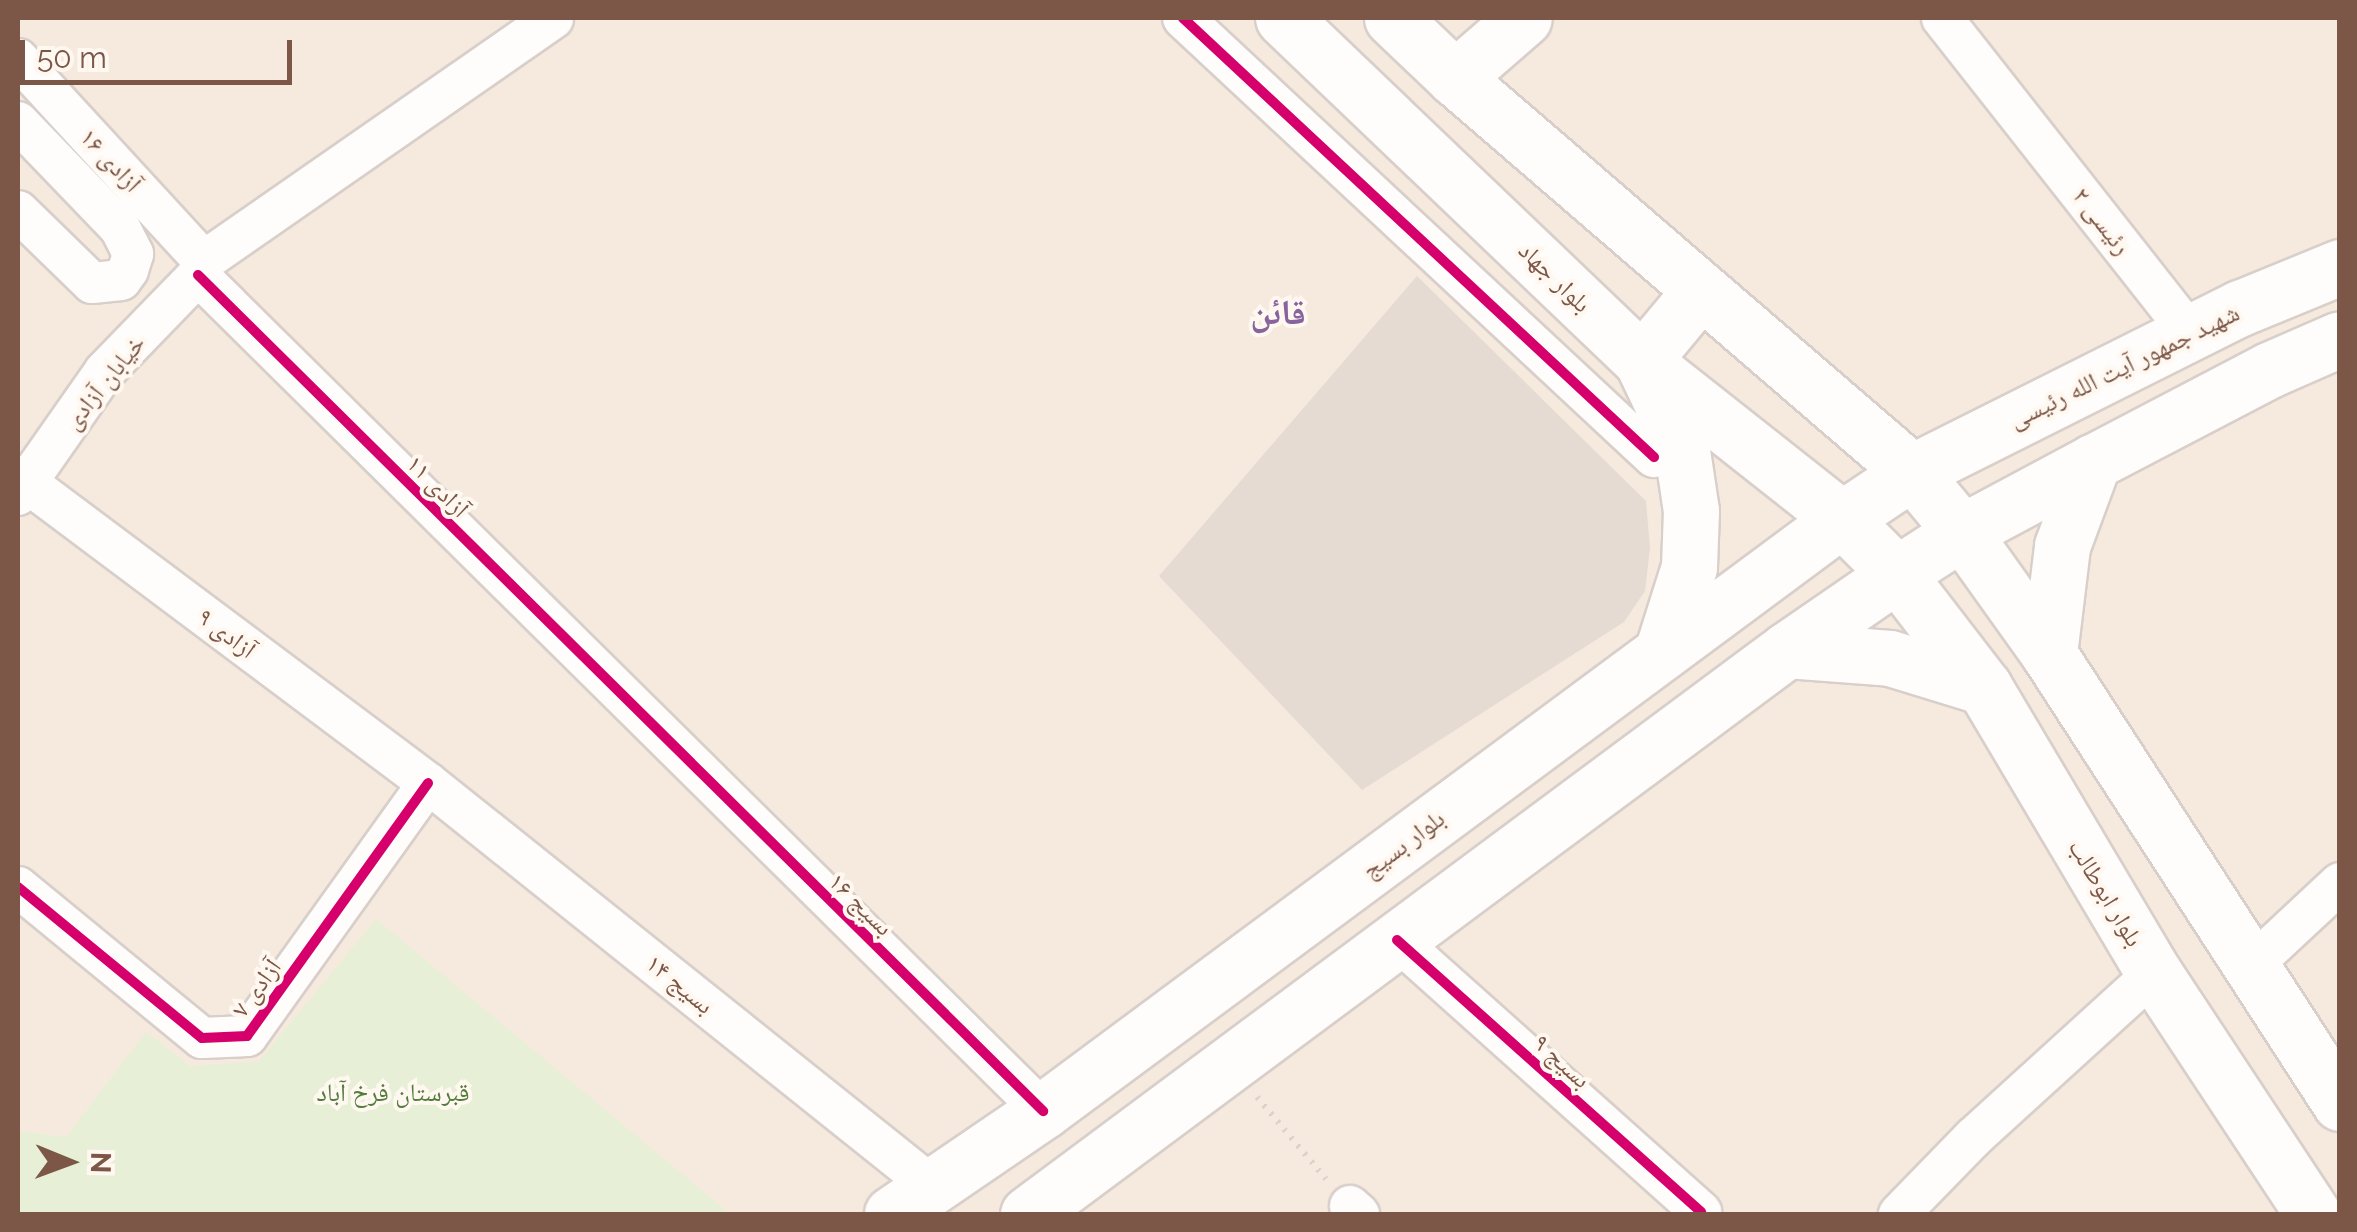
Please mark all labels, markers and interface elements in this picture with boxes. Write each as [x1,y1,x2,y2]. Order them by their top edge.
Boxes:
scale bar [25,20,298,82]
text: 50 m [37,40,107,75]
street label: آزادی ۱۶ [74,122,148,198]
street label: رئیسی ۲ [2067,181,2137,261]
street label: بلوار جهاد [1513,235,1597,319]
district label: قائن [1250,291,1306,333]
street label: شهید جمهور آیت الله رئیسی [2004,297,2244,435]
street label: خیابان آزادی [57,329,151,435]
street label: آزادی ۱۱ [400,448,476,524]
street label: آزادی ۹ [192,601,262,665]
street label: بلوار بسیج [1356,803,1450,885]
street label: بلوار ابوطالب [2062,834,2150,952]
street label: بسیج ۱۶ [823,866,899,942]
street label: بسیج ۱۴ [640,948,720,1020]
street label: آزادی ۷ [225,953,287,1023]
street label: بسیج ۹ [1527,1028,1597,1094]
park label: قبرستان فرخ آباد [316,1077,470,1107]
north arrow [20,1112,120,1212]
text: N [84,1152,117,1174]

